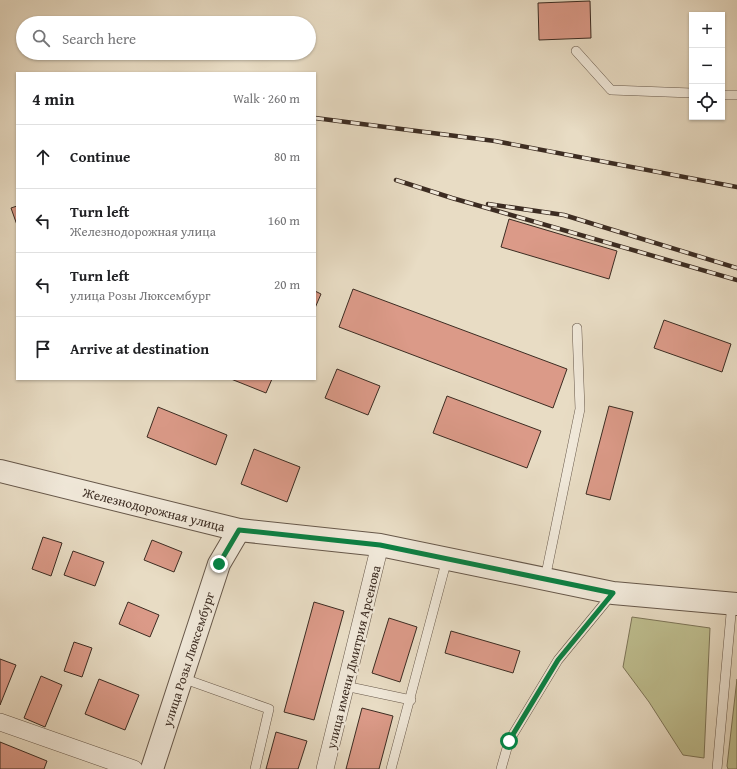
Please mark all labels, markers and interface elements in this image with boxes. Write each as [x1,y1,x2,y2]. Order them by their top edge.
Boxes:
map controls [689,12,725,120]
button: + [689,12,725,48]
search box [16,16,316,60]
icon: search [30,27,52,49]
text: Search here [62,28,136,49]
button: − [689,48,725,84]
button: locate [689,84,725,120]
text: 4 min [32,86,74,111]
text: Walk · 260 m [233,89,300,108]
icon: ahead [32,146,54,168]
text: Continue [70,146,131,167]
text: 80 m [274,147,300,166]
text: Turn left [70,201,129,222]
icon: left [32,210,54,232]
text: 160 m [268,211,300,230]
text: Железнодорожная улица [70,222,216,241]
text: Turn left [70,265,129,286]
icon: left [32,274,54,296]
text: 20 m [274,275,300,294]
text: улица Розы Люксембург [70,286,211,305]
icon: arrive [32,338,54,360]
text: Arrive at destination [70,338,209,359]
street label: Железнодорожная улица [80,482,228,537]
route end [210,555,228,573]
street label: улица имени Дмитрия Арсенова [321,563,386,752]
street label: улица Розы Люксембург [157,589,219,730]
route start [500,732,518,750]

